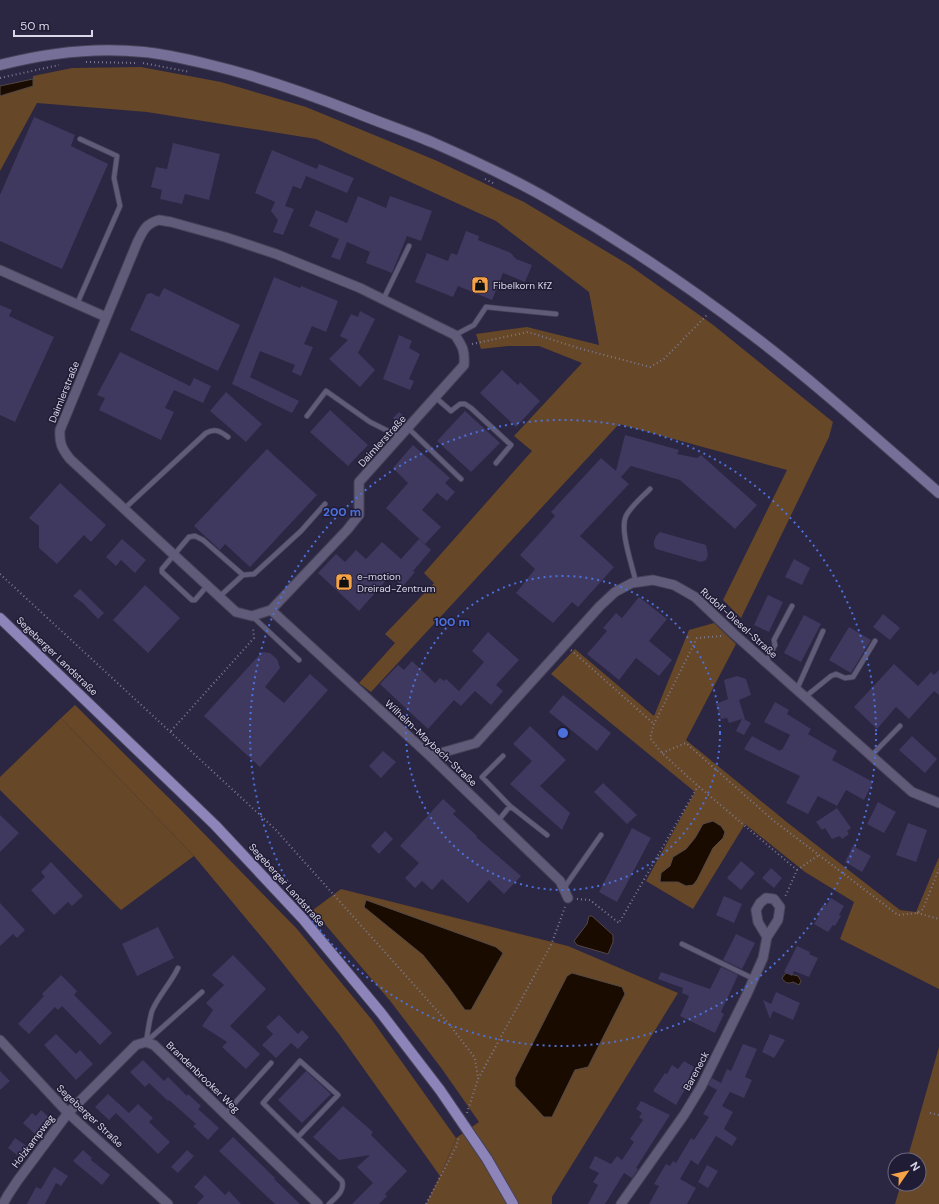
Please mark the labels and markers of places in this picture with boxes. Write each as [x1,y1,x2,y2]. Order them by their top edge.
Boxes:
shop icon: Fibelkorn KfZ [470,275,490,295]
place label: Fibelkorn KfZ [493,279,552,292]
place label: e-motion Dreirad-Zentrum [357,570,435,595]
shop icon: e-motion Dreirad-Zentrum [334,572,354,592]
centre of rings [556,726,570,740]

